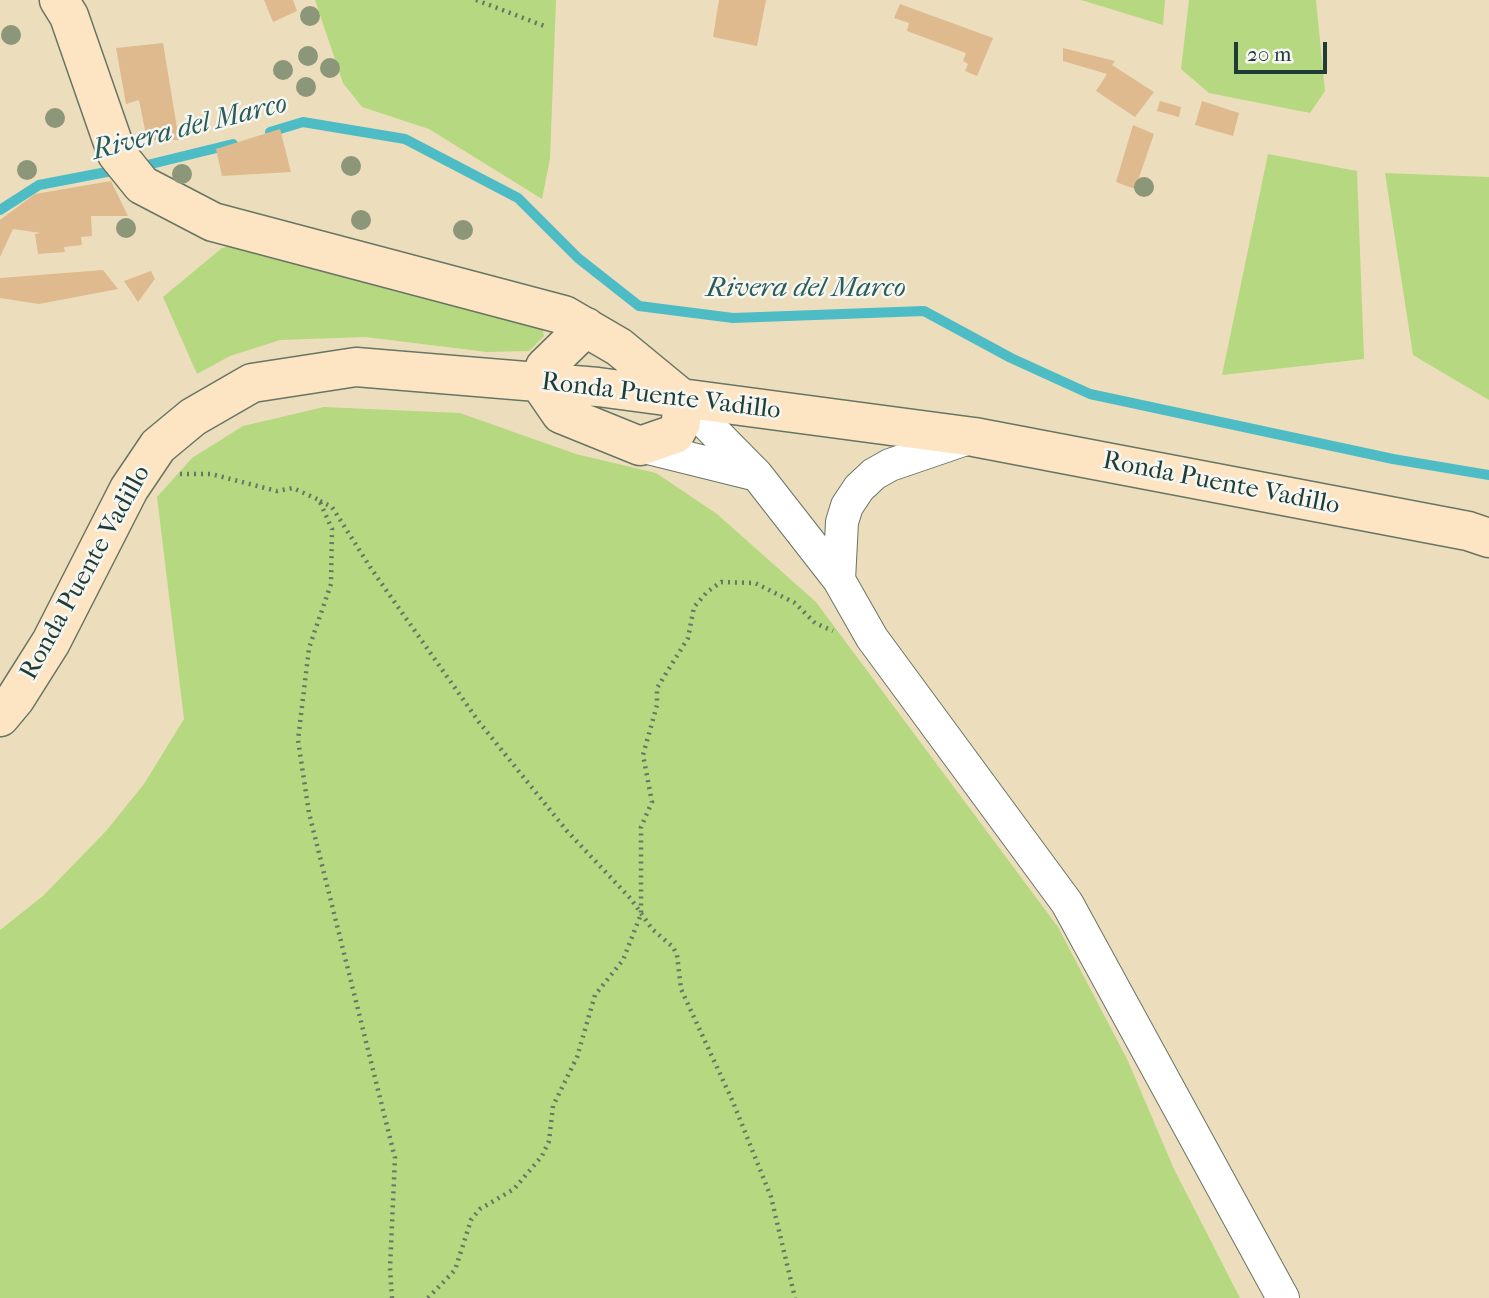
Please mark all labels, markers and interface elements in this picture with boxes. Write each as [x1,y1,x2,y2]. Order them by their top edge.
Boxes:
scale bar [1237,28,1330,72]
text: 20 m [1247,42,1291,66]
water label: Rivera del Marco [89,88,291,168]
water label: Rivera del Marco [706,272,906,306]
street label: Ronda Puente Vadillo [540,367,782,427]
street label: Ronda Puente Vadillo [1100,446,1342,522]
street label: Ronda Puente Vadillo [14,460,158,686]

